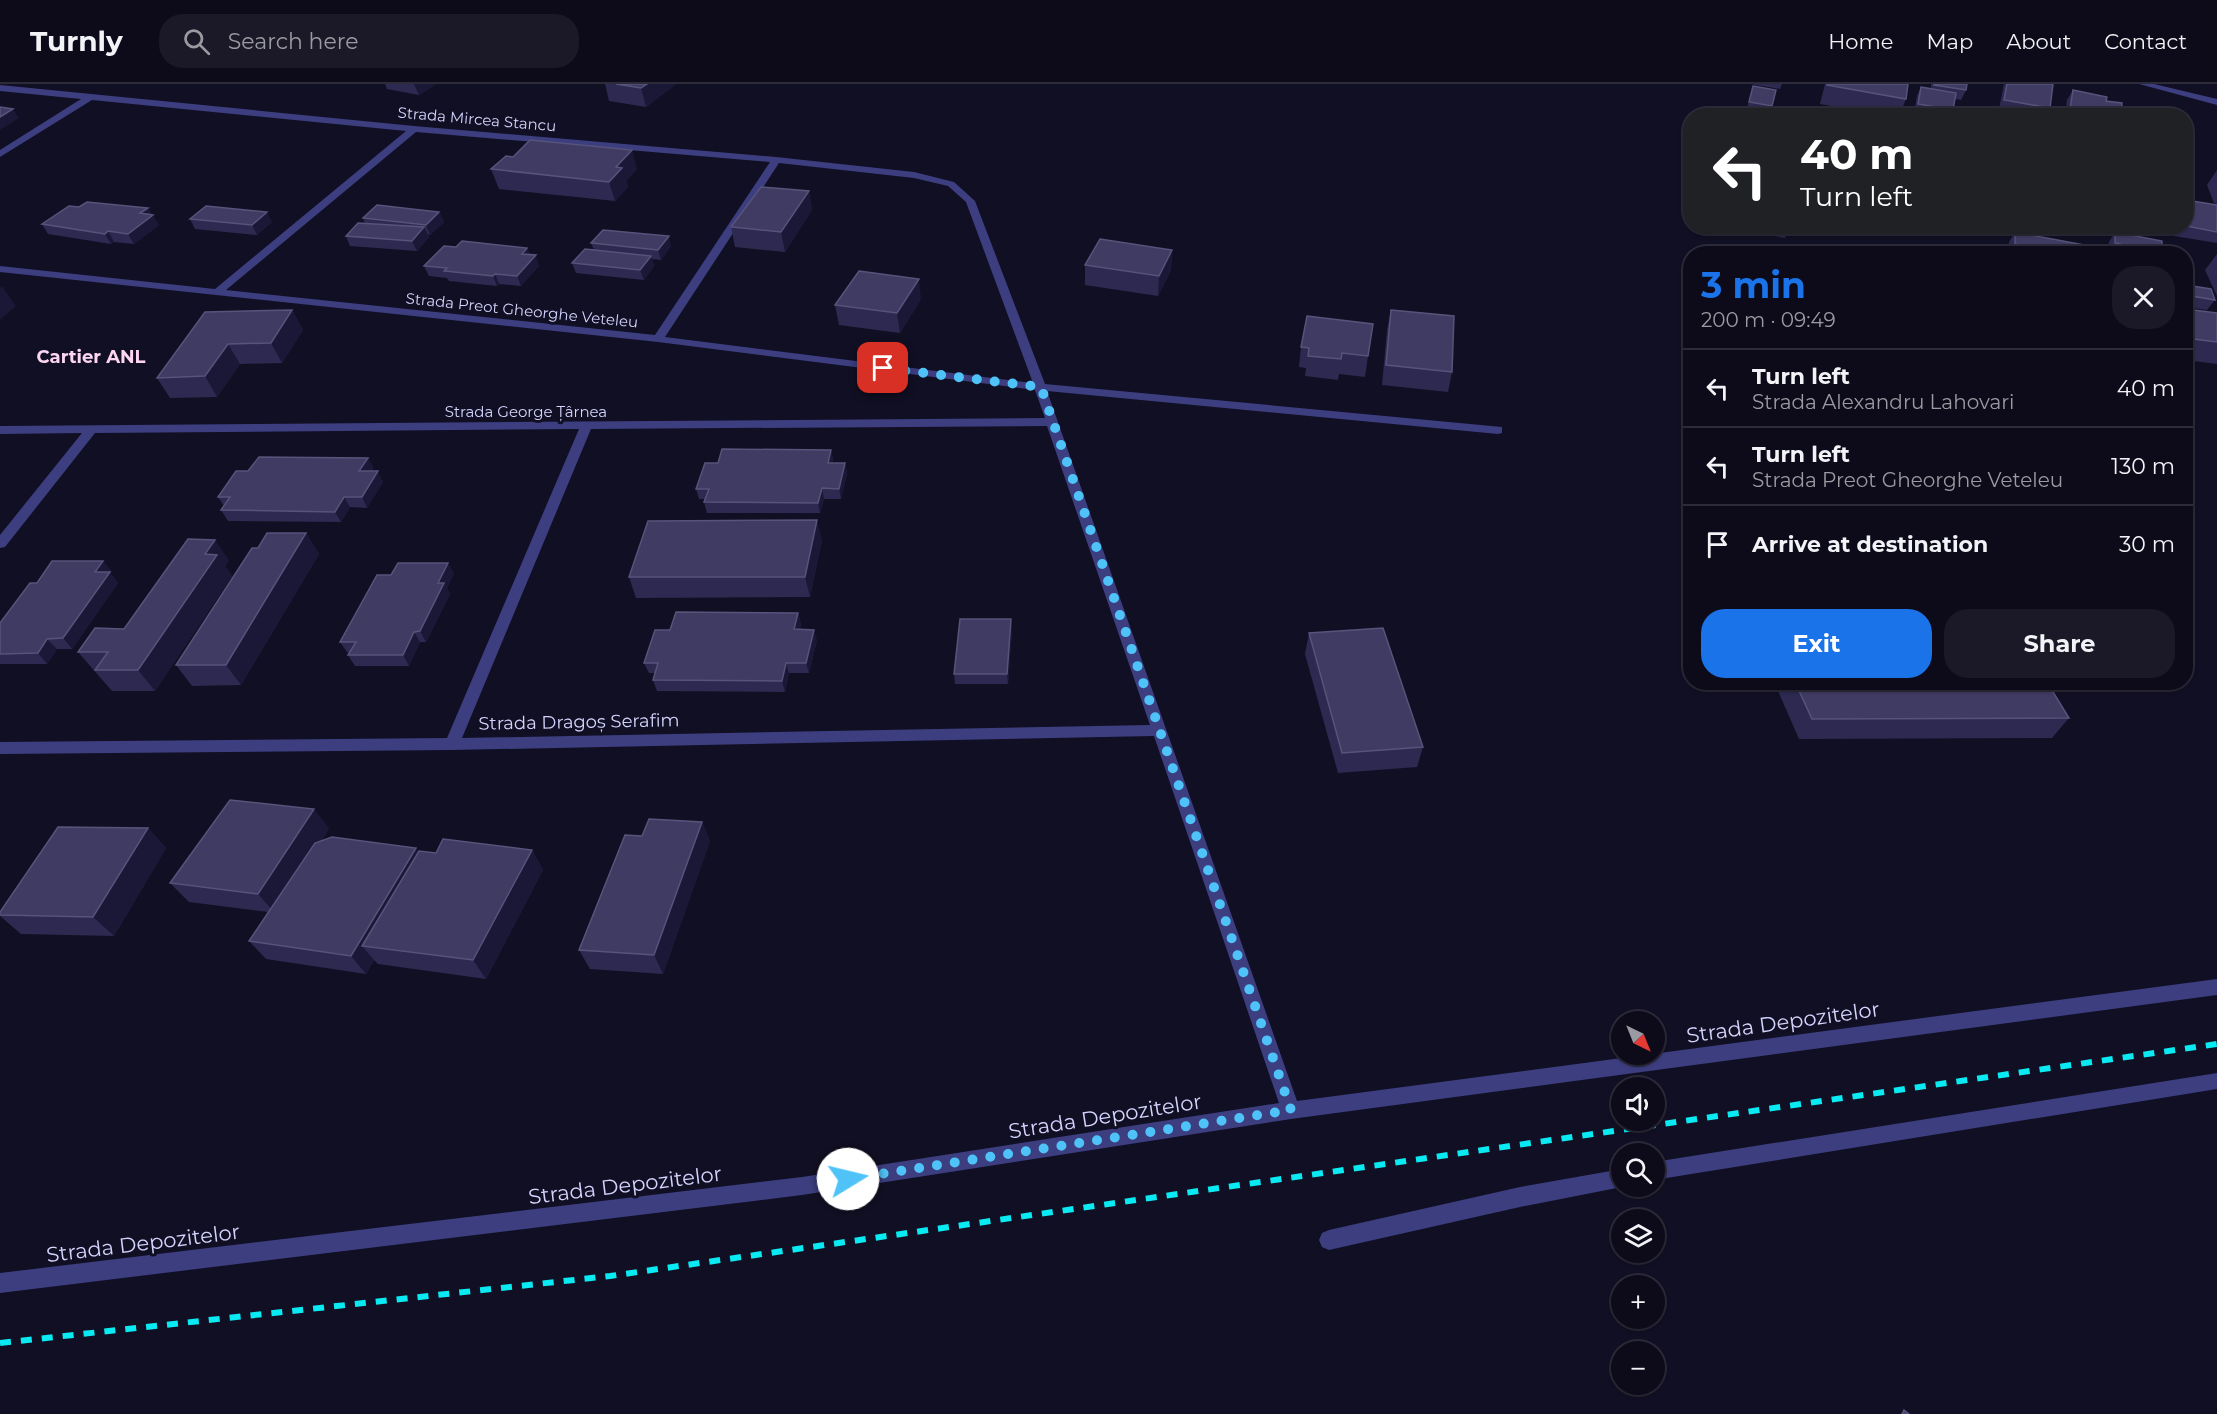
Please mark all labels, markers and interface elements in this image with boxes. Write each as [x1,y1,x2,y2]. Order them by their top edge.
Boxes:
search box [159,14,579,68]
text: Turnly [30,24,123,58]
icon: search [180,25,213,58]
text: Search here [228,28,359,55]
text: Home [1828,29,1893,54]
text: Map [1926,29,1973,54]
text: About [2006,29,2071,54]
text: Contact [2104,29,2187,54]
street label: Strada Mircea Stancu [397,103,557,135]
text: 40 m [1800,128,1913,180]
icon: left [1701,132,1779,210]
text: Turn left [1800,180,1913,213]
text: 3 min [1701,263,1806,307]
button: close [2112,266,2175,329]
street label: Strada Preot Gheorghe Veteleu [405,288,639,332]
text: 200 m · 09:49 [1701,308,1836,332]
pin [857,342,908,393]
district label: Cartier ANL [37,346,146,368]
icon: arrive [866,351,899,384]
text: Turn left [1752,363,1850,390]
icon: left [1701,372,1734,405]
text: 40 m [2117,375,2175,402]
text: Strada Alexandru Lahovari [1752,390,2014,414]
street label: Strada George Țârnea [445,402,607,422]
text: Turn left [1752,441,1850,468]
icon: left [1701,450,1734,483]
text: 130 m [2111,453,2175,480]
text: Strada Preot Gheorghe Veteleu [1752,468,2063,492]
icon: arrive [1701,528,1734,561]
text: Arrive at destination [1752,531,1988,558]
text: 30 m [2119,531,2175,558]
button: Exit [1701,609,1932,678]
button: Share [1944,609,2175,678]
street label: Strada Dragoș Serafim [478,709,680,736]
street label: Strada Depozitelor [1685,996,1881,1048]
north arrow [1611,1011,1665,1065]
map controls [1611,1011,1665,1395]
button: sound [1611,1077,1665,1131]
street label: Strada Depozitelor [1007,1088,1203,1144]
button: search [1611,1143,1665,1197]
position arrow [816,1147,880,1211]
street label: Strada Depozitelor [527,1161,723,1209]
button: layers [1611,1209,1665,1263]
street label: Strada Depozitelor [45,1219,241,1267]
button: + [1611,1275,1665,1329]
button: − [1611,1341,1665,1395]

